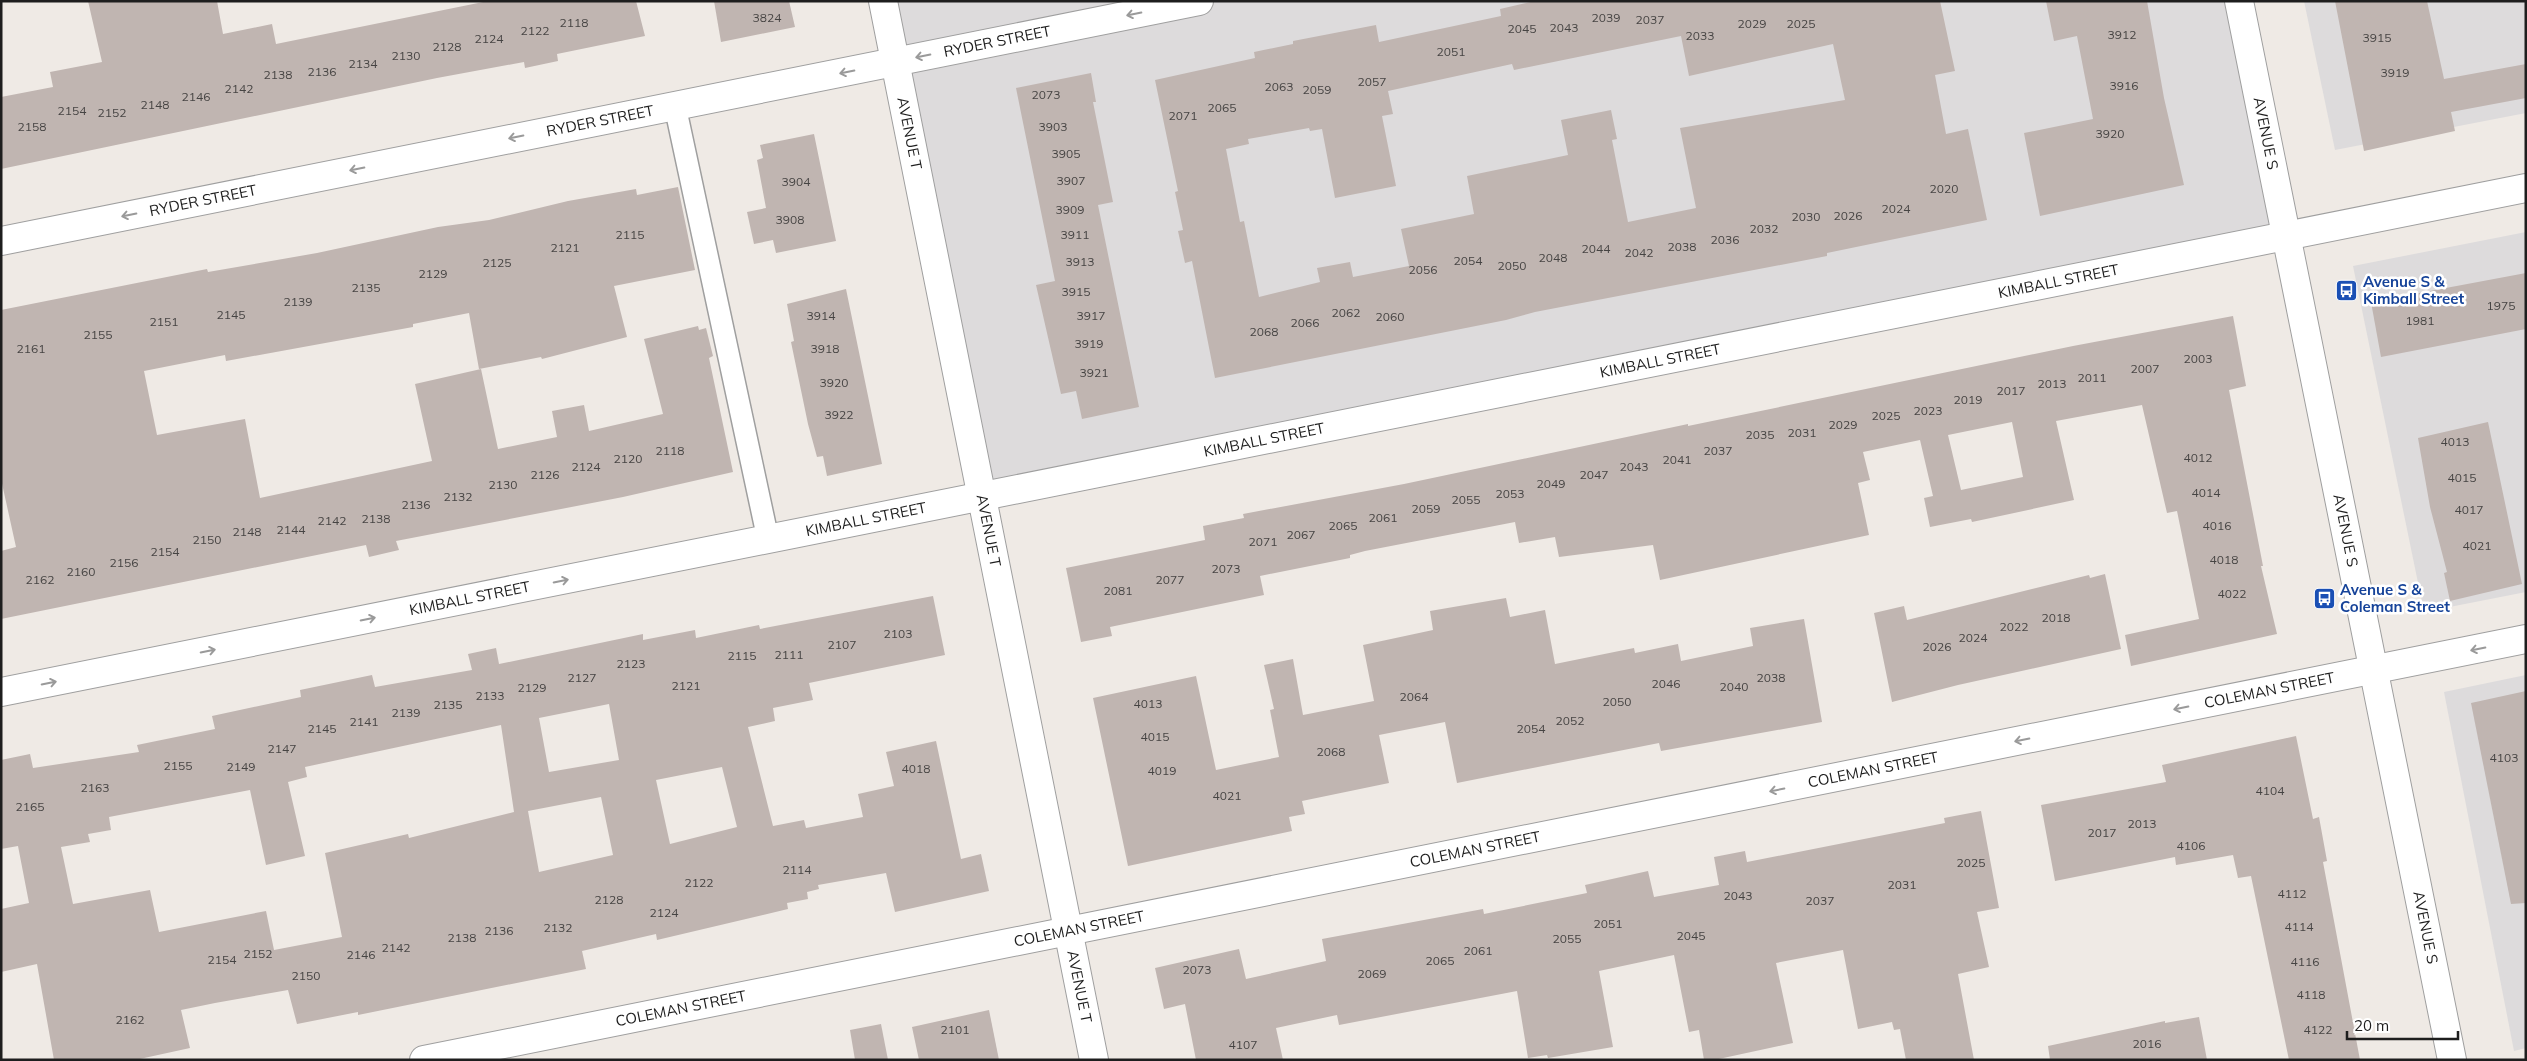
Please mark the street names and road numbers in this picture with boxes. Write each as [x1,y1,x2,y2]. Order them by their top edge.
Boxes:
street label: RYDER STREET [942,21,1052,61]
street label: AVENUE T [893,95,926,171]
street label: AVENUE S [2250,95,2283,171]
street label: RYDER STREET [545,100,655,141]
street label: RYDER STREET [148,180,258,220]
street label: KIMBALL STREET [1996,260,2120,302]
street label: KIMBALL STREET [1598,339,1722,382]
street label: KIMBALL STREET [1202,418,1326,461]
street label: AVENUE S [2329,492,2363,568]
street label: AVENUE T [973,493,1006,568]
street label: KIMBALL STREET [804,498,928,540]
street label: KIMBALL STREET [408,577,532,619]
street label: COLEMAN STREET [2202,668,2336,712]
street label: COLEMAN STREET [1806,747,1940,792]
street label: COLEMAN STREET [1408,827,1542,871]
street label: AVENUE S [2409,889,2442,965]
street label: COLEMAN STREET [1012,906,1146,951]
street label: AVENUE T [1063,949,1096,1024]
street label: COLEMAN STREET [614,986,748,1030]

